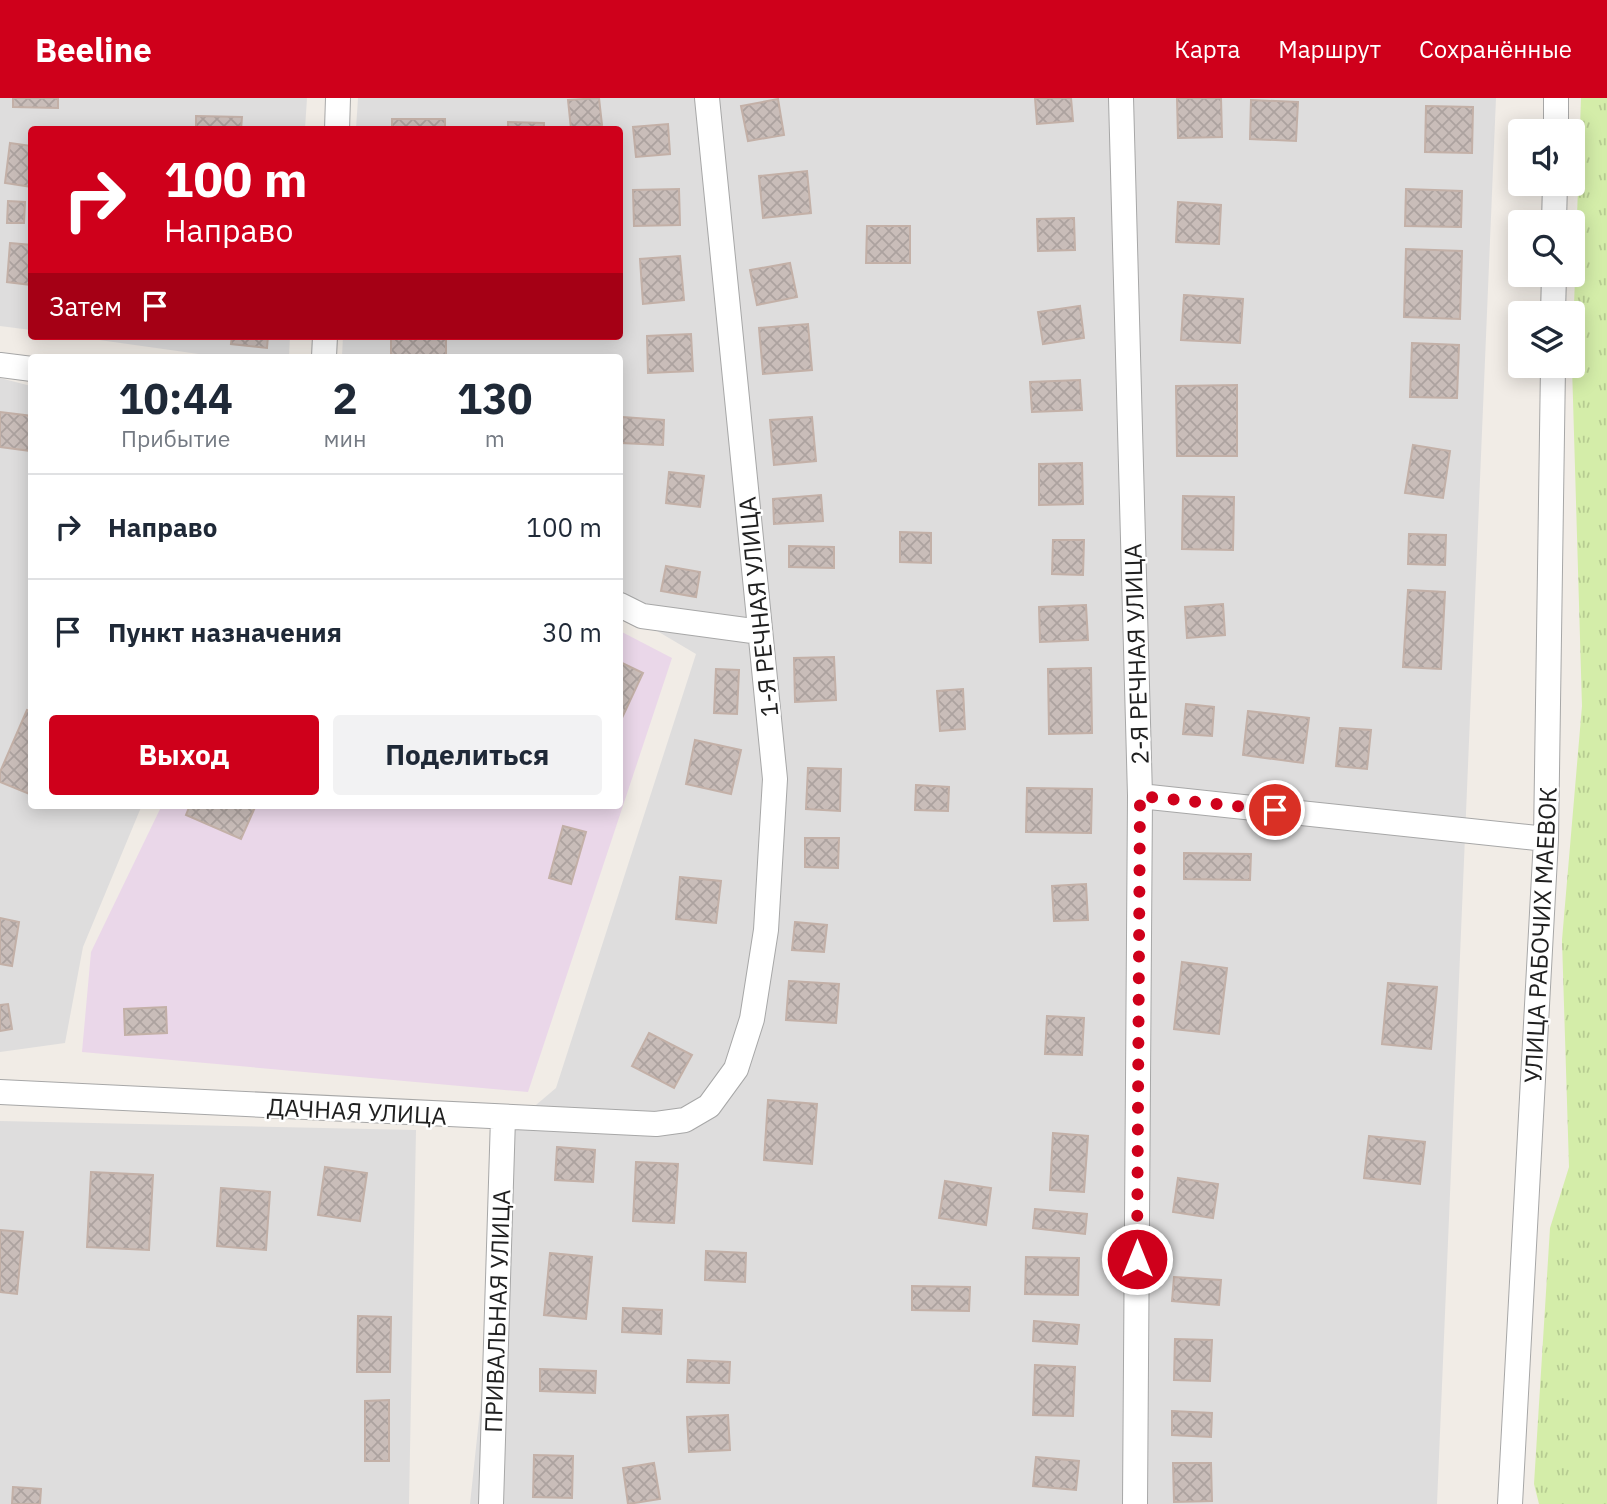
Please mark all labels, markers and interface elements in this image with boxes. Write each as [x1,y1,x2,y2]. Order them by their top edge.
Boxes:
text: Beeline [35,28,152,71]
text: Карта [1174,33,1240,65]
text: Маршрут [1278,33,1381,65]
text: Сохранённые [1419,33,1572,65]
map controls [1508,119,1585,378]
button: sound [1508,119,1585,196]
text: 100 m [164,147,308,210]
icon: right [49,154,140,245]
text: Направо [164,209,293,251]
button: search [1508,210,1585,287]
icon: arrive [136,287,174,325]
text: Затем [49,289,122,323]
button: layers [1508,301,1585,378]
text: 10:44 [118,371,233,426]
text: 2 [332,371,358,426]
text: 130 [457,371,533,426]
text: Прибытие [121,423,230,453]
text: мин [323,423,367,453]
text: m [485,423,505,453]
street label: 1-Я РЕЧНАЯ УЛИЦА [731,495,785,719]
icon: right [49,508,87,546]
text: Направо [108,510,217,544]
text: 100 m [526,510,602,544]
street label: 2-Я РЕЧНАЯ УЛИЦА [1116,543,1156,765]
icon: arrive [49,613,87,651]
text: Пункт назначения [108,615,342,649]
text: 30 m [542,615,602,649]
button: Выход [49,715,319,795]
button: Поделиться [333,715,602,795]
pin [1245,780,1305,840]
street label: УЛИЦА РАБОЧИХ МАЕВОК [1516,786,1564,1084]
icon: arrive [1256,791,1294,829]
street label: ДАЧНАЯ УЛИЦА [266,1090,448,1132]
street label: ПРИВАЛЬНАЯ УЛИЦА [477,1189,517,1433]
position arrow [1100,1222,1174,1296]

